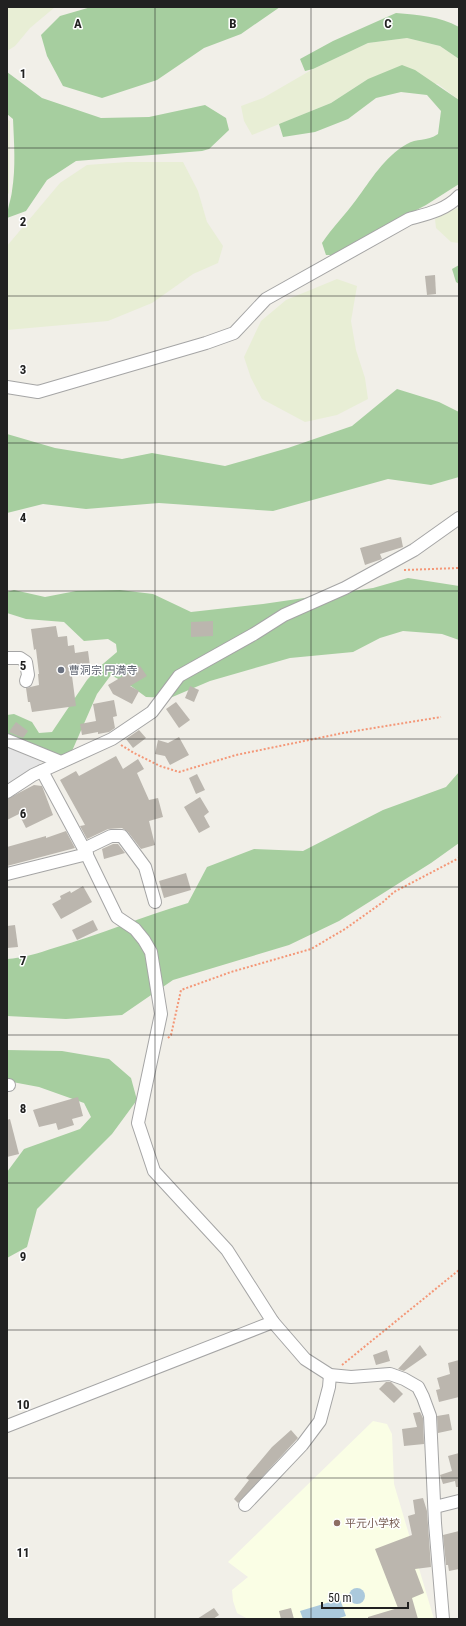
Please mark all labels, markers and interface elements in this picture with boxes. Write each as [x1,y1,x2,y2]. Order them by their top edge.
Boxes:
text: A [74,16,82,31]
text: B [229,16,237,31]
text: C [384,16,392,31]
text: 1 [20,66,26,81]
text: 2 [20,214,27,229]
text: 3 [20,362,26,377]
text: 4 [20,510,27,525]
text: 5 [20,658,27,673]
place label: 曹洞宗 円満寺 [69,664,138,677]
marker: 曹洞宗 円満寺 [56,665,66,675]
text: 6 [20,806,27,821]
text: 7 [20,953,27,968]
text: 8 [20,1101,26,1116]
text: 9 [20,1249,26,1264]
text: 10 [16,1397,30,1412]
place label: 平元小学校 [345,1517,400,1530]
marker: 平元小学校 [332,1518,342,1528]
text: 11 [16,1545,30,1560]
scale bar [322,1584,408,1610]
text: 50 m [328,1591,352,1605]

